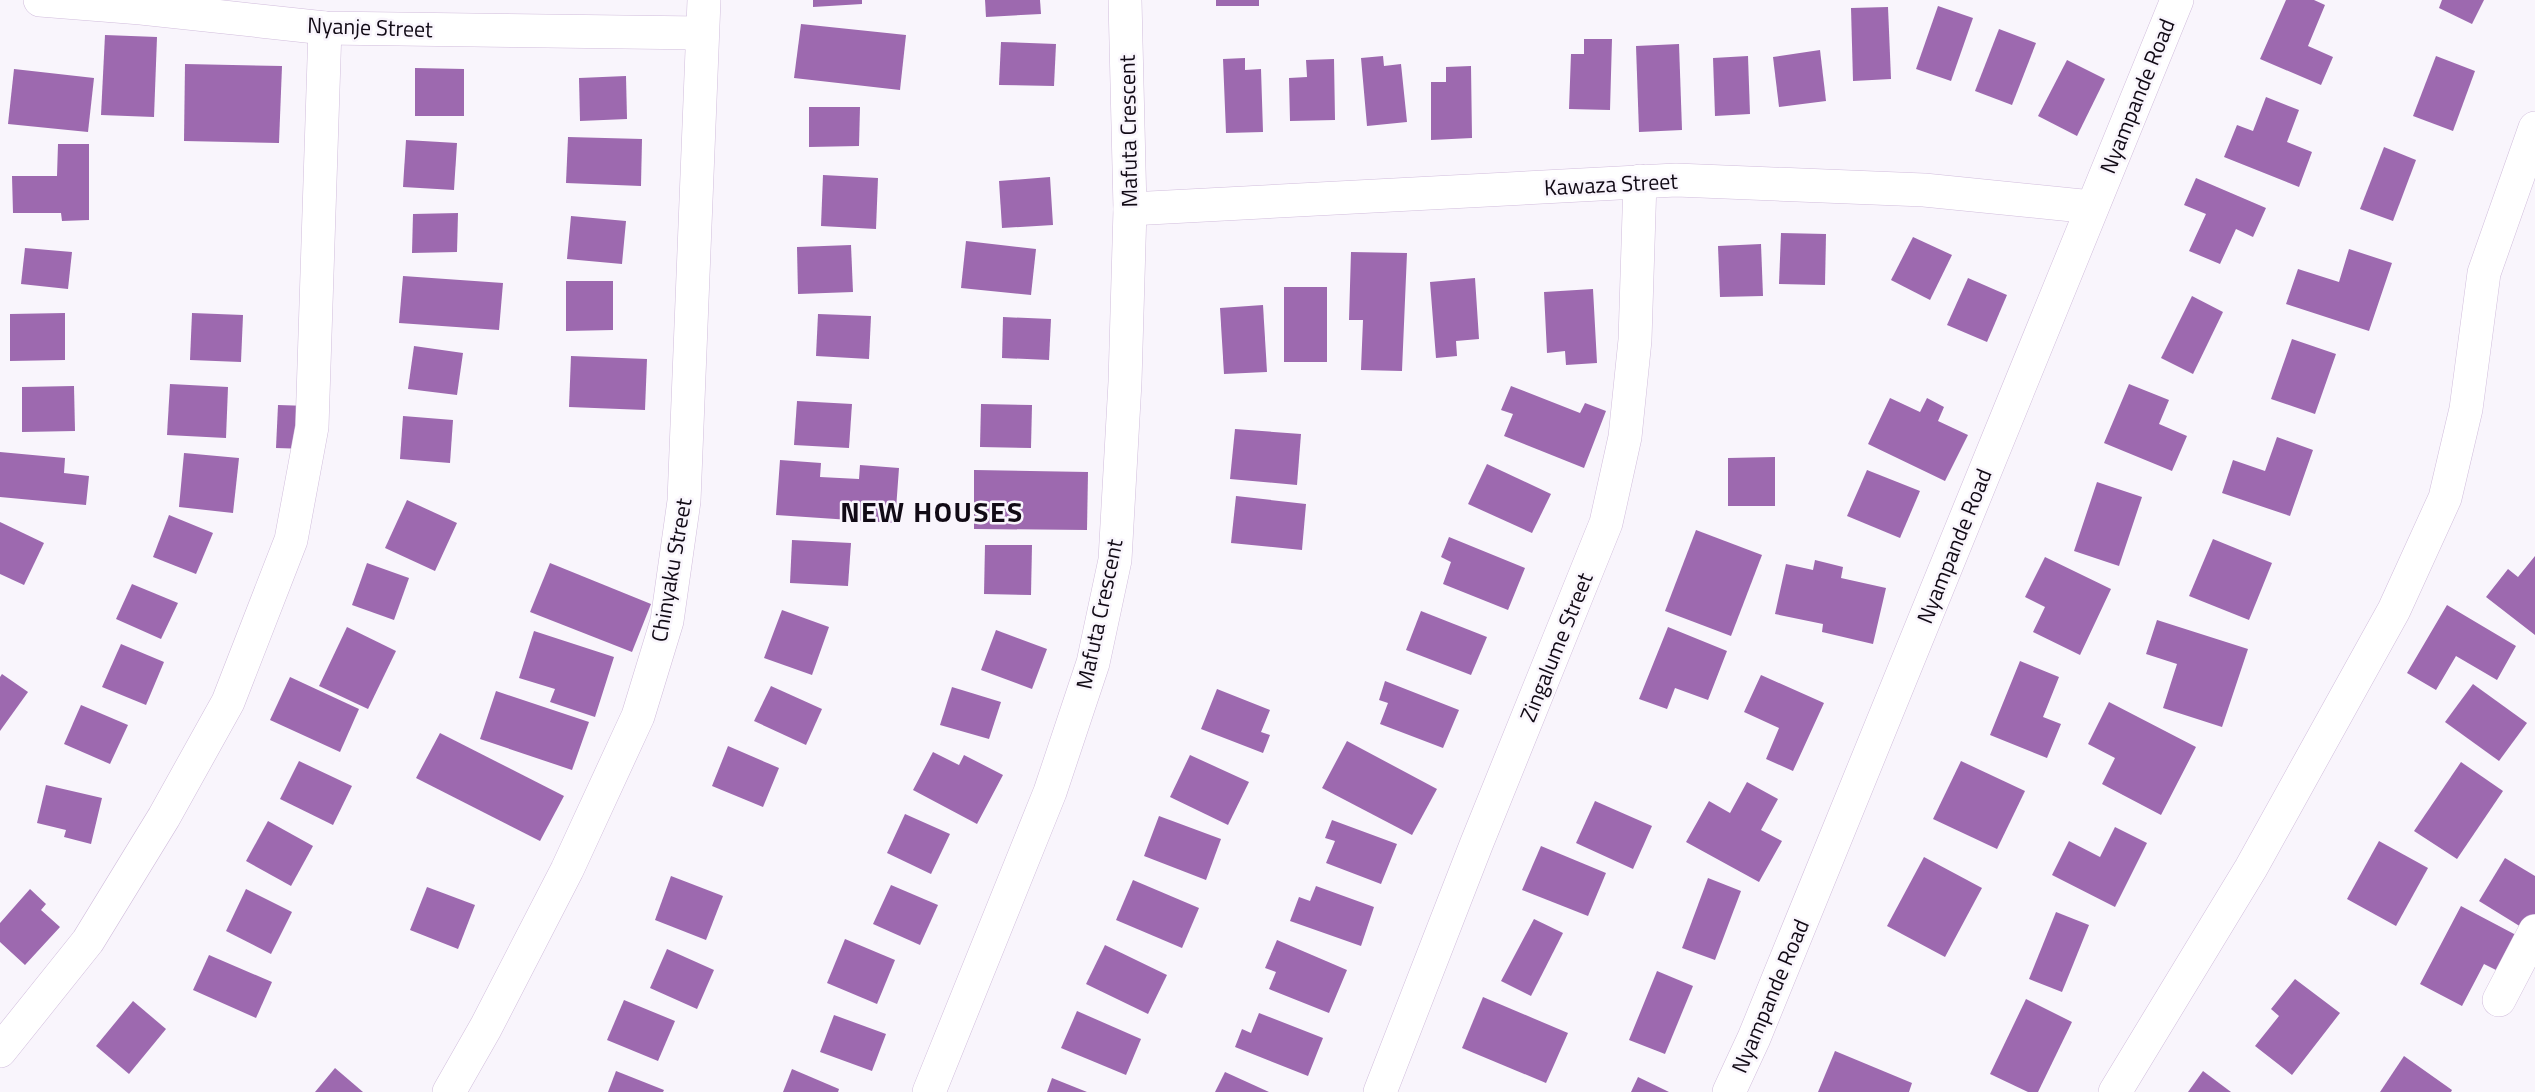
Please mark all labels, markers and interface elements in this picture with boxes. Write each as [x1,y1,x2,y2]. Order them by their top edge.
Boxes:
street label: Nyanje Street [307,8,434,46]
street label: Nyampande Road [2090,13,2184,179]
street label: Mafuta Crescent [1110,54,1146,208]
street label: Kawaza Street [1543,164,1679,204]
street label: Nyampande Road [1907,463,2001,629]
district label: NEW HOUSES [840,490,1024,533]
street label: Chinyaku Street [642,495,700,645]
street label: Mafuta Crescent [1066,536,1132,692]
street label: Zingalume Street [1511,567,1602,727]
street label: Nyampande Road [1722,914,1818,1078]

